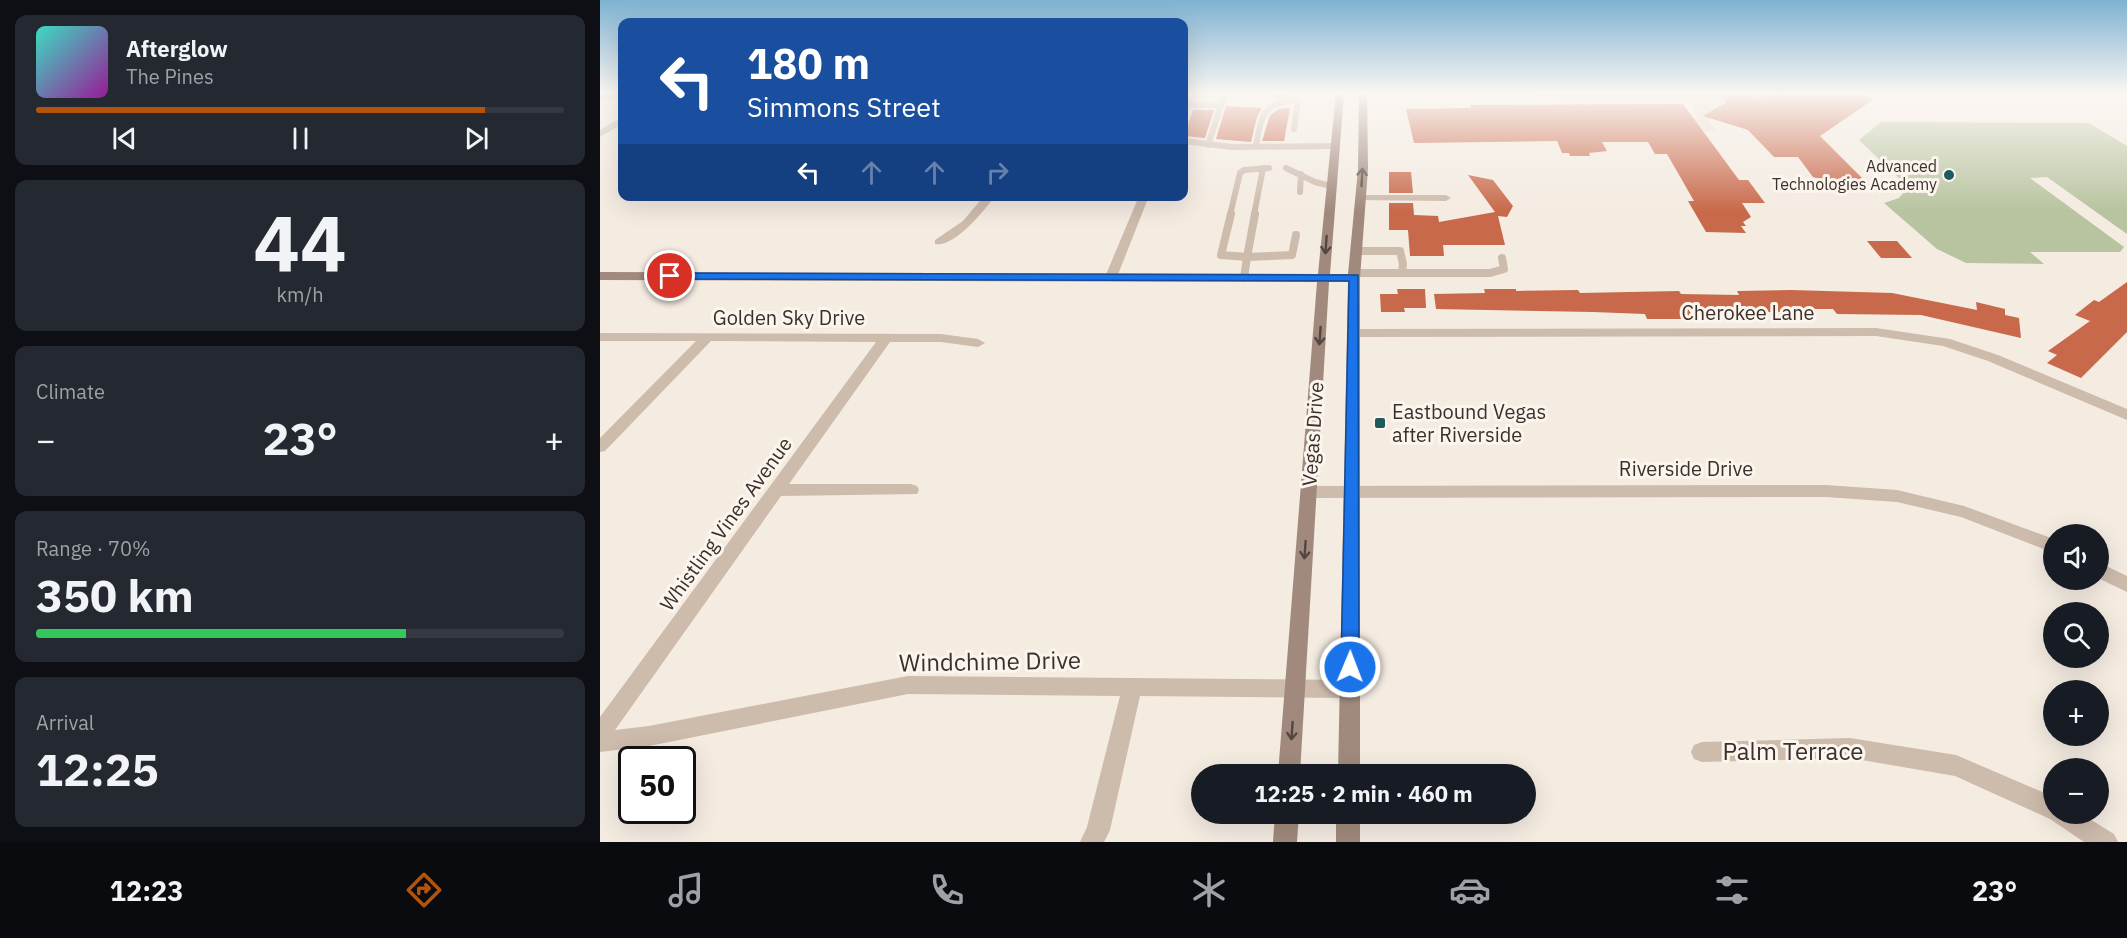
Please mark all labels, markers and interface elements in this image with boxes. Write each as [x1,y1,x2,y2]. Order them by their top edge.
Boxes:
text: Afterglow [126,34,228,63]
text: 180 m [747,36,870,91]
icon: left [648,42,726,120]
text: The Pines [126,63,214,90]
text: Simmons Street [747,89,941,124]
icon: previous [108,122,141,155]
icon: pause [284,122,317,155]
icon: next [460,122,493,155]
icon: left [792,156,825,189]
icon: ahead [855,156,888,189]
icon: ahead [918,156,951,189]
icon: right [981,156,1014,189]
place label: Advanced Technologies Academy [1772,156,1937,194]
one-way arrow [1357,167,1368,187]
marker: Advanced Technologies Academy [1942,168,1956,182]
text: 44 [253,191,347,292]
one-way arrow [1320,235,1331,255]
pin [644,250,695,301]
icon: arrive [653,259,686,292]
text: km/h [276,281,324,308]
street label: Cherokee Lane [1681,299,1815,326]
street label: Golden Sky Drive [713,304,865,331]
one-way arrow [1314,326,1325,346]
text: Climate [36,378,105,405]
street label: Vegas Drive [1295,381,1330,487]
place label: Eastbound Vegas after Riverside [1392,398,1546,448]
text: 23° [262,409,338,467]
marker: Eastbound Vegas after Riverside [1373,416,1387,430]
text: − [36,418,56,461]
text: + [544,418,564,461]
street label: Whistling Vines Avenue [653,431,798,616]
street label: Riverside Drive [1619,455,1753,482]
map controls [2043,524,2109,824]
button: sound [2043,524,2109,590]
text: Range · 70% [36,535,151,562]
one-way arrow [1299,540,1310,560]
text: 350 km [36,566,194,624]
button: search [2043,602,2109,668]
position arrow [1318,635,1382,699]
street label: Windchime Drive [899,643,1081,679]
button: + [2043,680,2109,746]
text: Arrival [36,709,94,736]
one-way arrow [1286,721,1297,741]
street label: Palm Terrace [1722,735,1864,767]
text: 12:25 [36,740,159,798]
speed limit sign: 50 [618,746,696,824]
button: − [2043,758,2109,824]
text: 12:25 · 2 min · 460 m [1254,779,1473,808]
icon: directions [403,869,445,911]
icon: music [665,869,707,911]
icon: phone [926,869,968,911]
icon: climate [1188,869,1230,911]
icon: car [1449,869,1491,911]
icon: filters [1711,869,1753,911]
text: 12:23 [110,873,183,908]
text: 23° [1972,873,2017,908]

